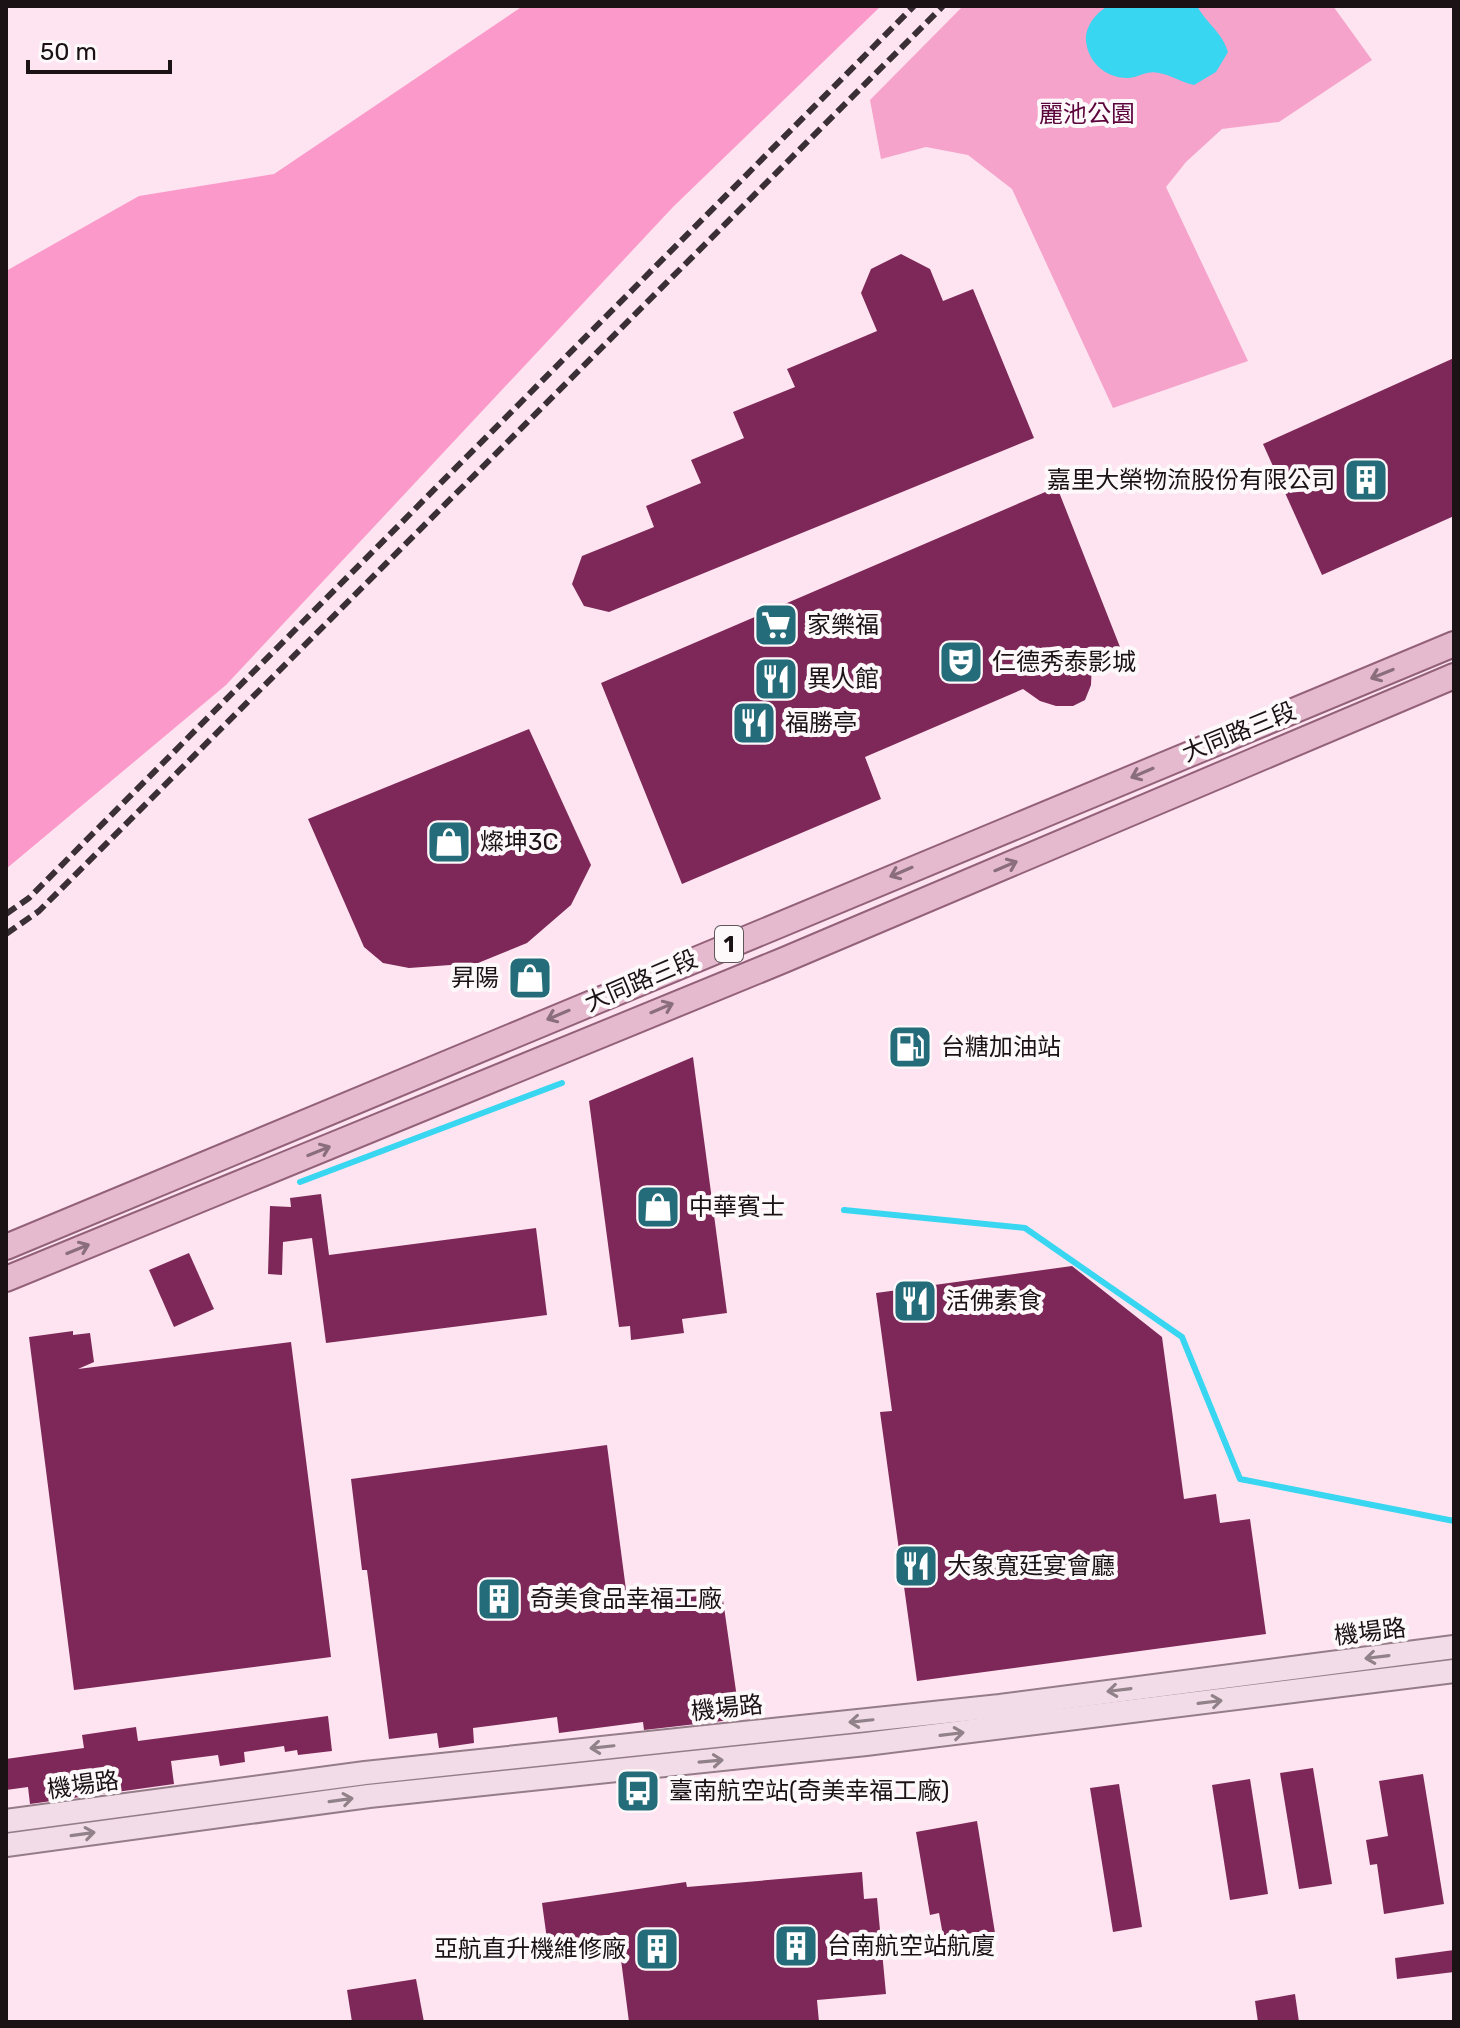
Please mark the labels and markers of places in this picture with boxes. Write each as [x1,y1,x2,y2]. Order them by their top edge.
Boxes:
building icon: 嘉里大榮物流股份有限公司 [1342,456,1390,504]
place label: 嘉里大榮物流股份有限公司 [1047,466,1335,494]
supermarket icon: 家樂福 [752,601,800,649]
place label: 家樂福 [807,611,879,639]
theatre icon: 仁德秀泰影城 [937,638,985,686]
place label: 仁德秀泰影城 [992,648,1136,676]
restaurant icon: 異人館 [752,655,800,703]
place label: 異人館 [807,665,879,693]
restaurant icon: 福勝亭 [730,699,778,747]
place label: 福勝亭 [785,709,857,737]
shop icon: 燦坤3C [425,818,473,866]
place label: 燦坤3C [480,828,558,856]
shop icon: 昇陽 [506,954,554,1002]
place label: 昇陽 [451,964,499,992]
fuel station icon: 台糖加油站 [886,1023,934,1071]
place label: 台糖加油站 [941,1033,1061,1061]
shop icon: 中華賓士 [634,1183,682,1231]
place label: 中華賓士 [689,1193,785,1221]
restaurant icon: 活佛素食 [891,1277,939,1325]
place label: 活佛素食 [946,1287,1042,1315]
restaurant icon: 大象寬廷宴會廳 [892,1542,940,1590]
place label: 大象寬廷宴會廳 [947,1552,1115,1580]
building icon: 奇美食品幸福工廠 [475,1575,523,1623]
place label: 奇美食品幸福工廠 [530,1585,722,1613]
bus stop icon: 臺南航空站(奇美幸福工廠) [614,1767,662,1815]
place label: 臺南航空站(奇美幸福工廠) [669,1777,949,1805]
building icon: 台南航空站航廈 [772,1922,820,1970]
building icon: 亞航直升機維修廠 [633,1925,681,1973]
place label: 台南航空站航廈 [827,1932,995,1960]
place label: 亞航直升機維修廠 [434,1935,626,1963]

